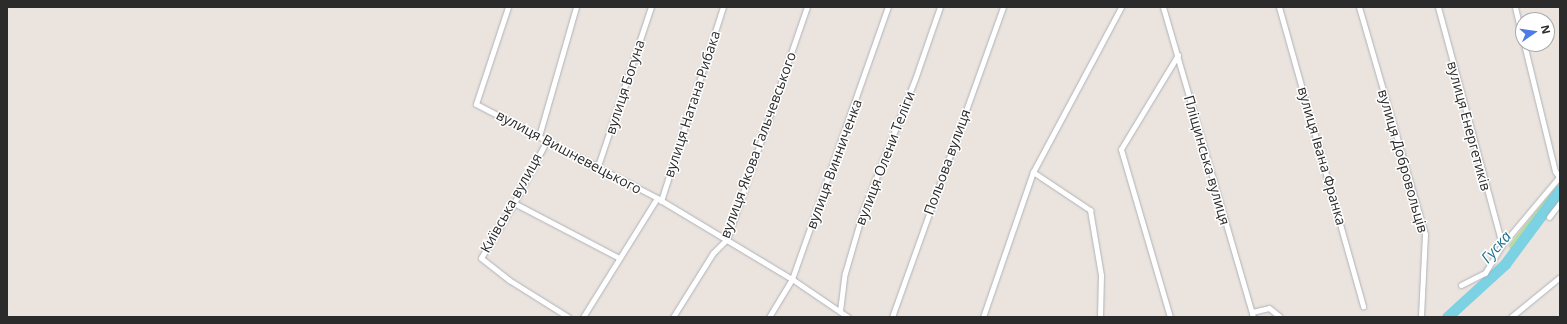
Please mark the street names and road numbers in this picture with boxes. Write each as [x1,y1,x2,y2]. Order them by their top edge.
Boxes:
street label: вулиця Натана Рибака [660,29,724,179]
street label: вулиця Богуна [602,37,648,137]
street label: вулиця Якова Гальчевського [716,50,800,240]
street label: вулиця Енергетиків [1444,59,1494,193]
street label: вулиця Івана Франка [1294,85,1350,227]
street label: вулиця Добровольців [1374,87,1432,235]
street label: вулиця Олени Теліги [852,89,918,227]
street label: Пліщинська вулиця [1180,93,1234,227]
street label: вулиця Винниченка [803,97,865,231]
street label: вулиця Вишневецького [493,106,645,198]
street label: Польова вулиця [920,107,974,217]
street label: Київська вулиця [477,150,545,256]

